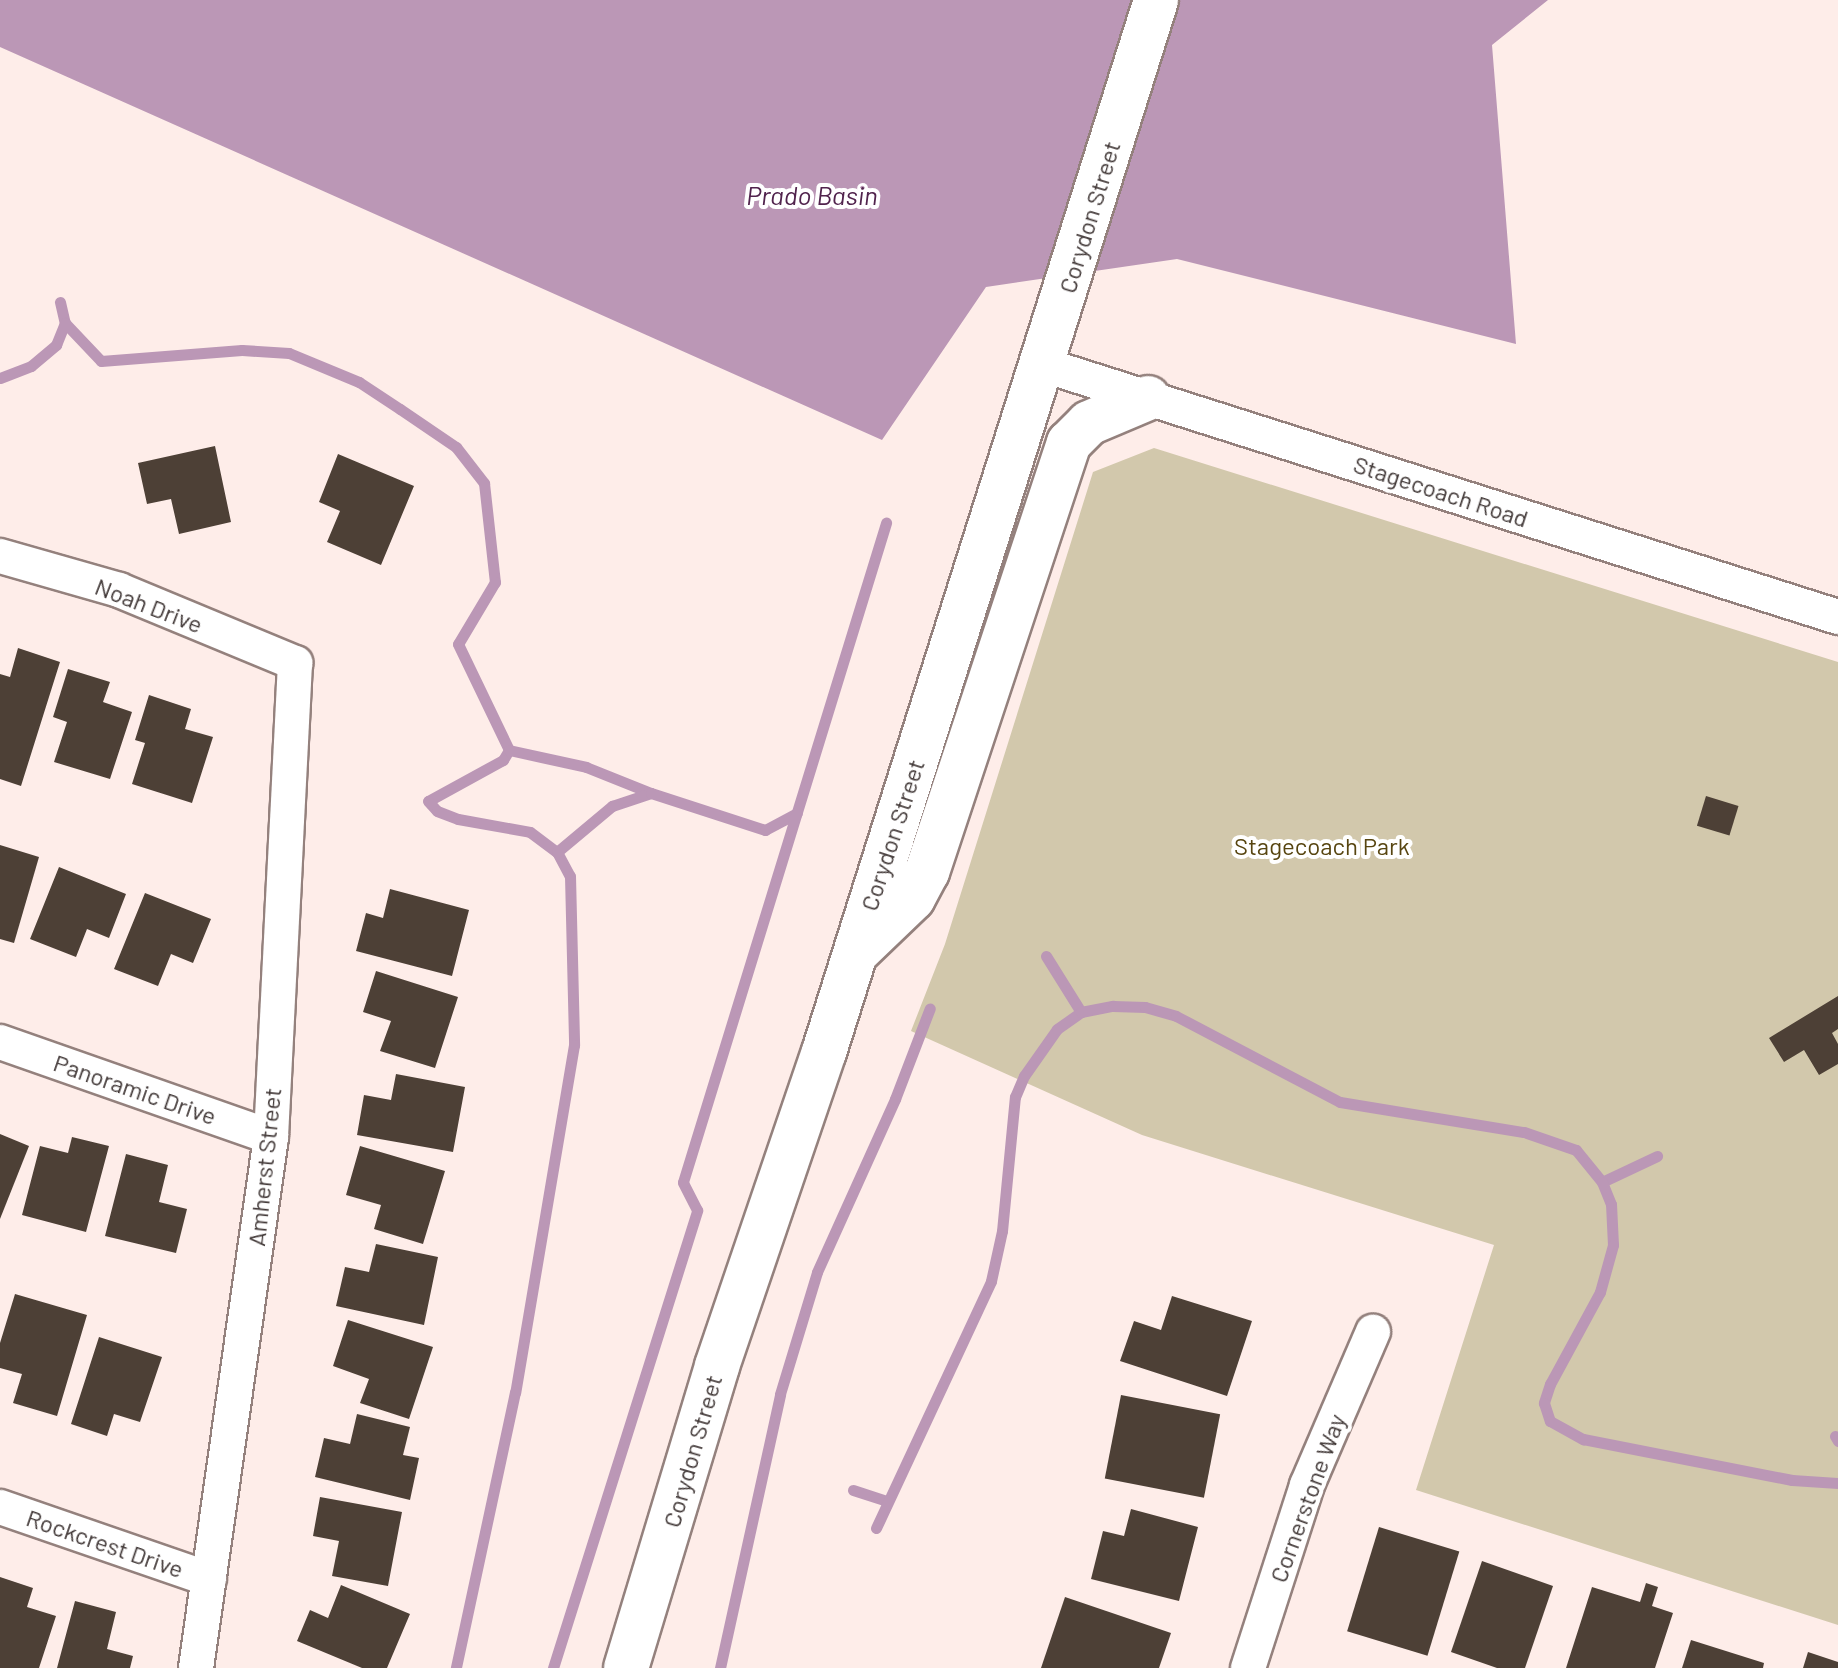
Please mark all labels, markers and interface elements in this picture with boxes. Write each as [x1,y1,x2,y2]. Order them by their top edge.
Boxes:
street label: Corydon Street [1052,138,1126,296]
water label: Prado Basin [746,179,878,211]
street label: Stagecoach Road [1350,449,1532,533]
street label: Noah Drive [91,571,207,639]
street label: Corydon Street [854,756,930,914]
park label: Stagecoach Park [1234,832,1410,860]
street label: Panoramic Drive [50,1048,220,1130]
street label: Amherst Street [241,1086,287,1248]
street label: Corydon Street [657,1372,727,1530]
street label: Cornerstone Way [1263,1410,1351,1586]
street label: Rockcrest Drive [23,1503,187,1583]

